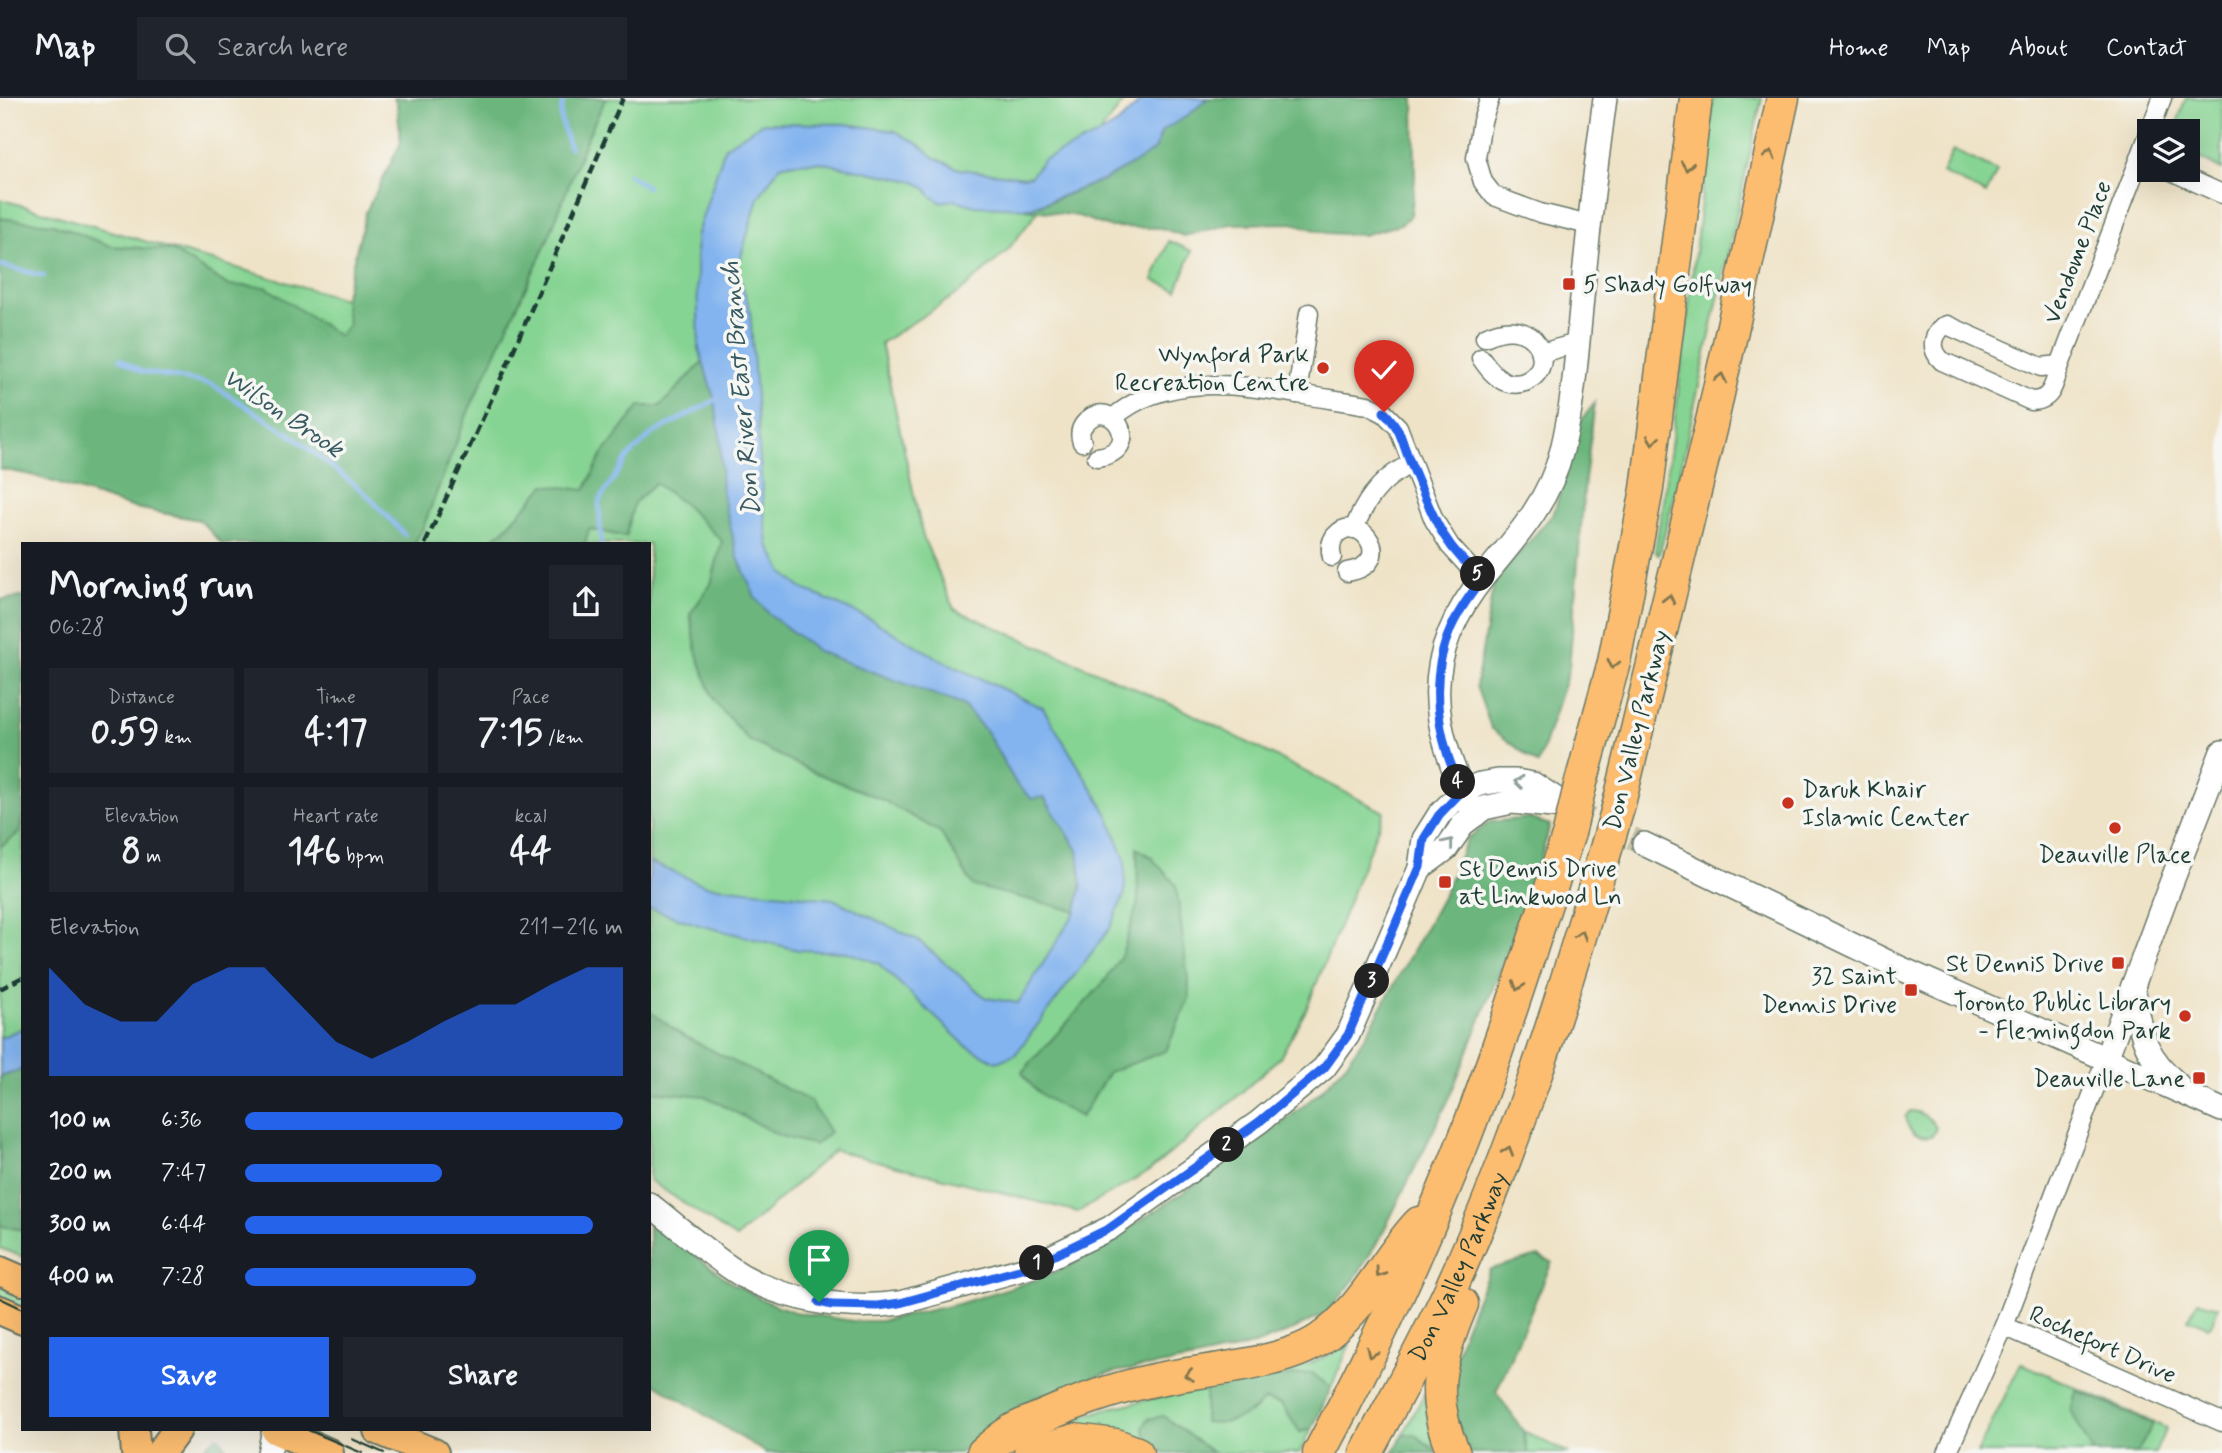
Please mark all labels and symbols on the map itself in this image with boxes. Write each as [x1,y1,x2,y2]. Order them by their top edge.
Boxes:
one-way arrow [1761,149,1776,161]
one-way arrow [1679,160,1694,171]
street label: Vendome Place [2037,177,2120,328]
water label: Don River East Branch [714,260,770,518]
place label: 5 Shady Golfway [1583,270,1752,301]
marker: 5 Shady Golfway [1561,276,1577,292]
place label: Wynford Park Recreation Centre [1115,340,1309,399]
pin [1354,340,1414,412]
marker: Wynford Park Recreation Centre [1315,360,1331,376]
water label: Wilson Brook [216,361,351,467]
one-way arrow [1713,372,1727,384]
one-way arrow [1645,434,1660,446]
pin: 5 [1460,556,1496,592]
one-way arrow [1661,593,1675,605]
street label: Don Valley Parkway [1598,627,1677,834]
one-way arrow [1607,658,1621,670]
pin: 4 [1440,764,1476,800]
one-way arrow [1513,775,1525,790]
place label: Daruk Khair Islamic Center [1802,775,1969,834]
marker: Daruk Khair Islamic Center [1780,795,1796,811]
marker: Deauville Place [2107,820,2123,836]
one-way arrow [1441,839,1454,851]
place label: Deauville Place [2038,840,2192,871]
place label: St Dennis Drive at Linkwood Ln [1459,854,1622,913]
marker: St Dennis Drive at Linkwood Ln [1437,874,1453,890]
one-way arrow [1573,930,1587,942]
place label: St Dennis Drive [1946,949,2104,980]
marker: St Dennis Drive [2110,955,2126,971]
place label: 32 Saint Dennis Drive [1761,962,1897,1021]
pin: 3 [1354,964,1390,998]
one-way arrow [1512,980,1526,992]
marker: 32 Saint Dennis Drive [1903,982,1919,998]
place label: Toronto Public Library - Flemingdon Park [1953,988,2171,1050]
marker: Toronto Public Library - Flemingdon Park [2177,1008,2193,1024]
place label: Deauville Lane [2033,1064,2185,1095]
marker: Deauville Lane [2191,1070,2207,1086]
pin: 2 [1210,1128,1244,1162]
one-way arrow [1499,1145,1513,1157]
street label: Don Valley Parkway [1403,1167,1516,1368]
pin [789,1230,849,1302]
pin: 1 [1020,1246,1054,1280]
one-way arrow [1376,1265,1388,1278]
street label: Rochefort Drive [2023,1299,2181,1393]
one-way arrow [1365,1346,1379,1358]
one-way arrow [1183,1367,1194,1382]

